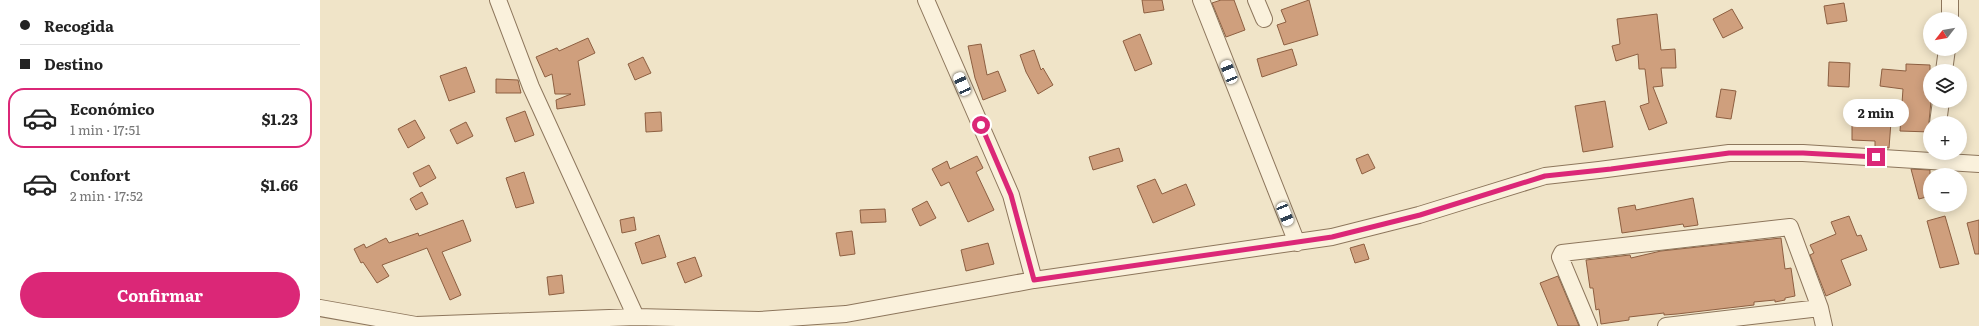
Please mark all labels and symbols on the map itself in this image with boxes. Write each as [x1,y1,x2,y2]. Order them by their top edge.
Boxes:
north arrow [1923,12,1967,56]
car [1219,59,1239,85]
car [952,71,972,97]
callout: 2 min [1843,99,1909,127]
route start [972,116,990,134]
route end [1867,148,1885,166]
car [1275,201,1295,227]

